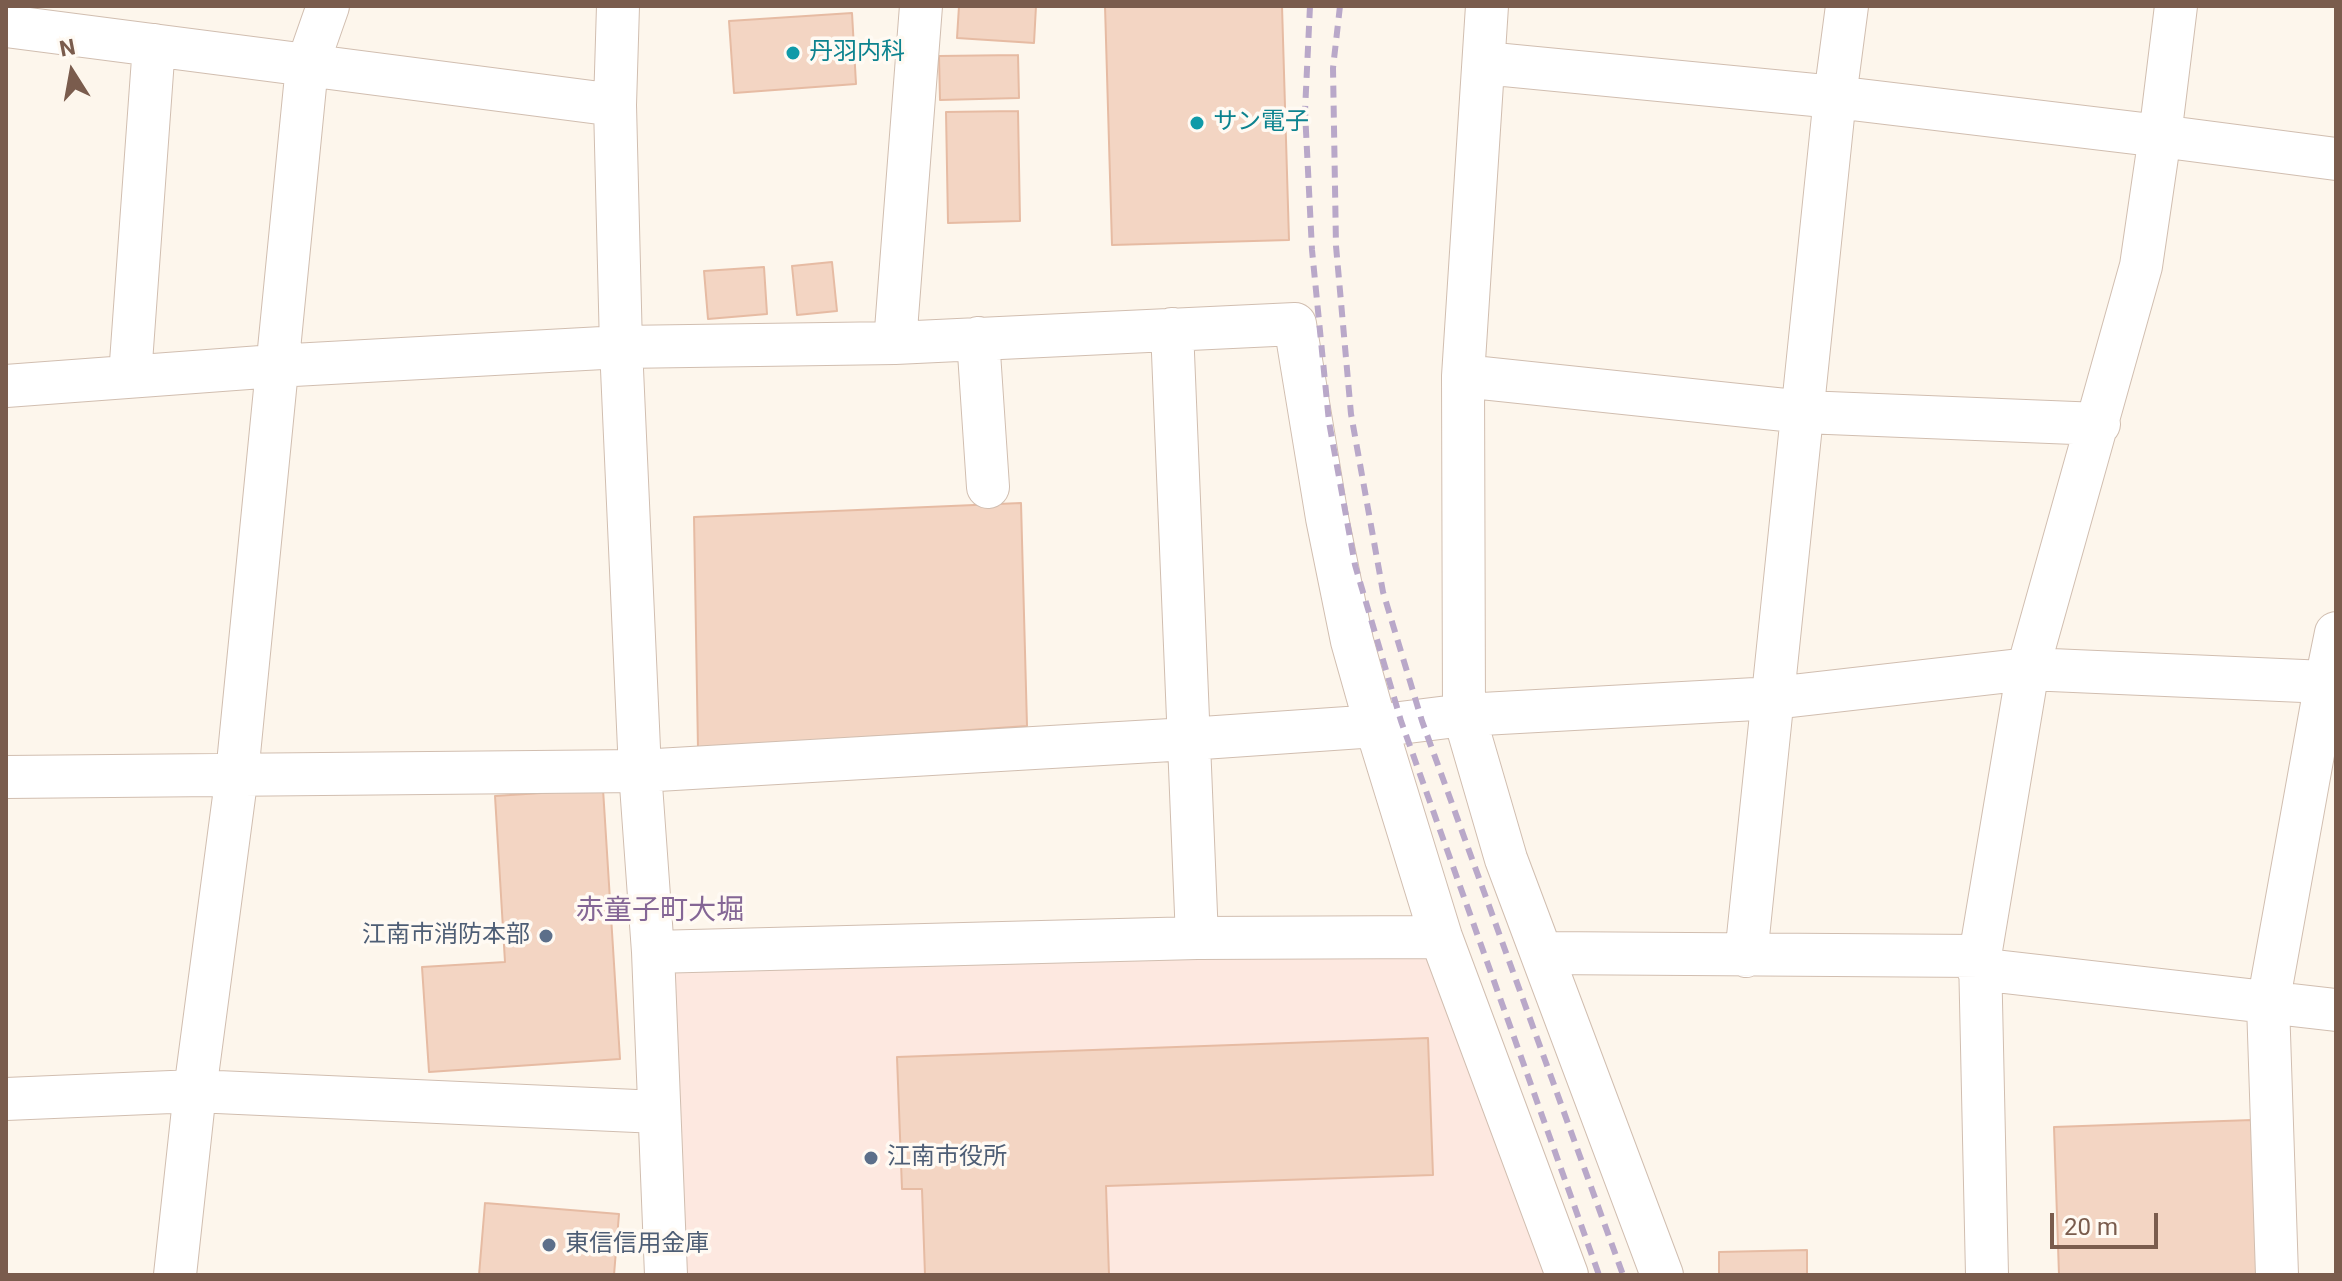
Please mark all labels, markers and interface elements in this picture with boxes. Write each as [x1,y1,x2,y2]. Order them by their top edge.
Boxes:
north arrow [32,32,112,112]
text: N [57,34,77,62]
place label: 丹羽内科 [809,39,905,67]
marker: 丹羽内科 [784,44,802,62]
place label: サン電子 [1213,109,1309,137]
marker: サン電子 [1188,114,1206,132]
district label: 赤童子町大堀 [576,895,744,929]
place label: 江南市消防本部 [362,922,530,950]
marker: 江南市消防本部 [537,927,555,945]
place label: 江南市役所 [887,1144,1007,1172]
marker: 江南市役所 [862,1149,880,1167]
scale bar [2054,1197,2162,1247]
text: 20 m [2064,1213,2118,1241]
place label: 東信信用金庫 [565,1231,709,1259]
marker: 東信信用金庫 [540,1236,558,1254]

